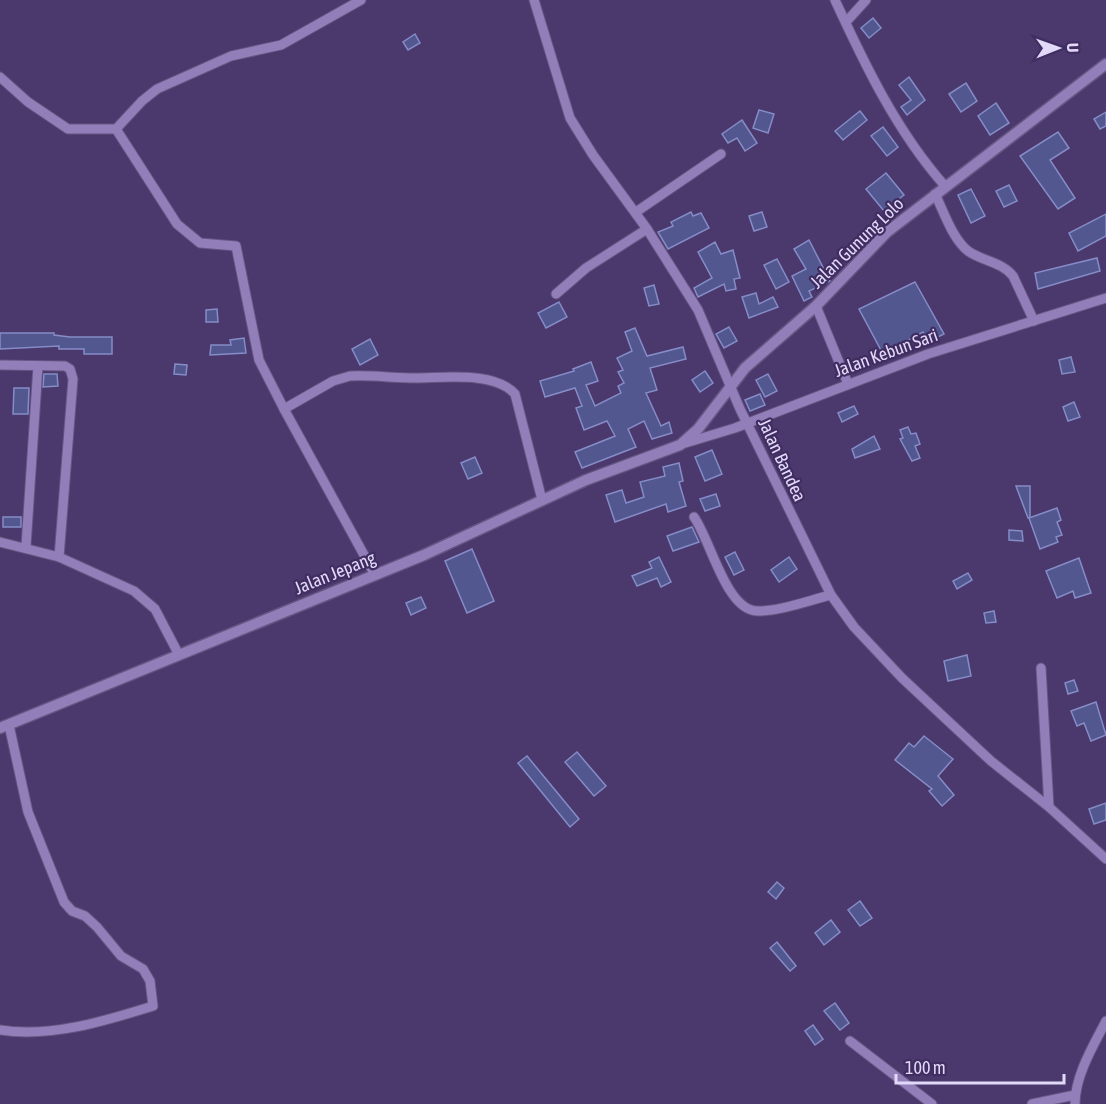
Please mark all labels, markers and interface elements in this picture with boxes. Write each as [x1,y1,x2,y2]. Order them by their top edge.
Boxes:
north arrow [1028,18,1088,78]
text: U [1064,43,1082,53]
street label: Jalan Gunung Lolo [806,193,908,292]
street label: Jalan Kebun Sari [831,324,941,381]
street label: Jalan Bandea [754,415,811,505]
street label: Jalan Jepang [291,547,379,598]
scale bar [896,1047,1064,1085]
text: 100 m [905,1057,946,1078]

